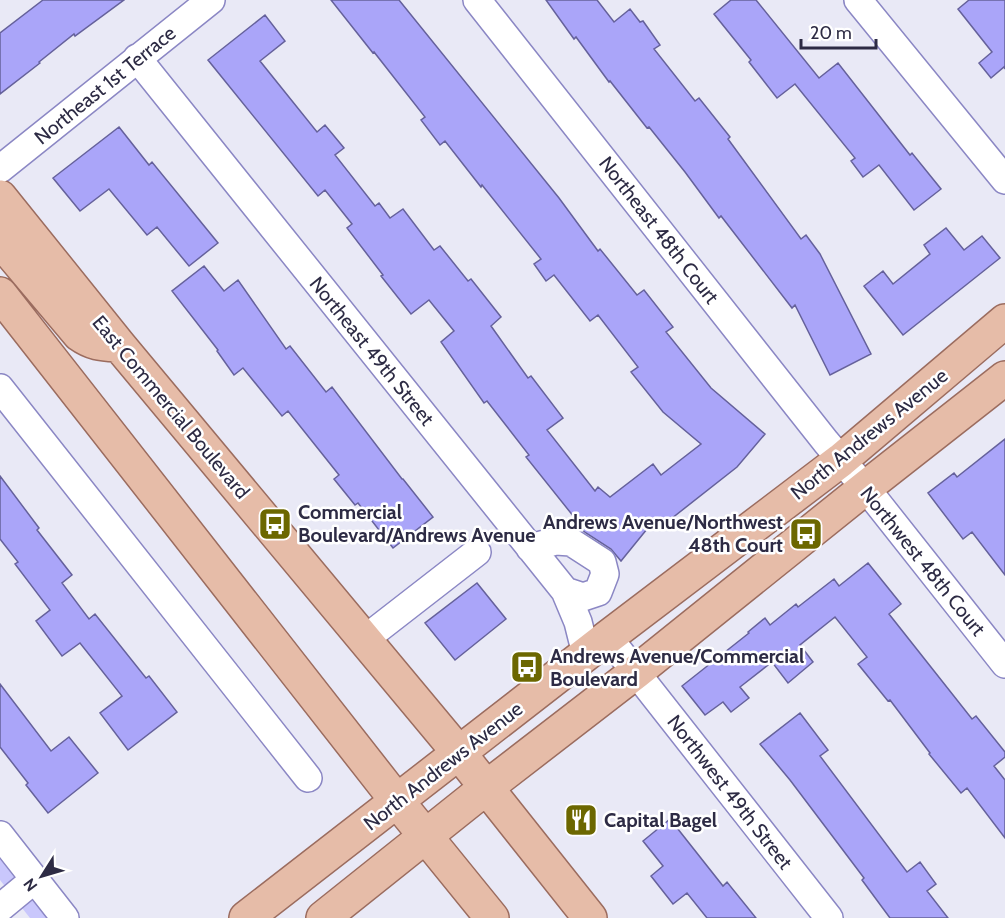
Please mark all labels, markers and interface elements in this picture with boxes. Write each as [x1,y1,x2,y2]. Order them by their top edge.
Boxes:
scale bar [801,12,876,50]
street label: Northeast 1st Terrace [30,21,180,149]
text: 20 m [810,22,852,44]
street label: Northeast 48th Court [594,152,724,309]
street label: Northeast 49th Street [305,272,440,430]
street label: East Commercial Boulevard [87,311,255,503]
street label: North Andrews Avenue [786,363,952,505]
street label: Northwest 48th Court [855,482,991,641]
place label: Commercial Boulevard/Andrews Avenue [298,500,535,547]
bus stop icon: Commercial Boulevard/Andrews Avenue [257,506,293,542]
place label: Andrews Avenue/Northwest 48th Court [543,510,783,557]
bus stop icon: Andrews Avenue/Northwest 48th Court [788,516,824,552]
place label: Andrews Avenue/Commercial Boulevard [550,644,804,691]
bus stop icon: Andrews Avenue/Commercial Boulevard [509,649,545,685]
street label: North Andrews Avenue [359,697,527,835]
street label: Northwest 49th Street [662,710,798,874]
restaurant icon: Capital Bagel [563,802,599,838]
place label: Capital Bagel [604,808,717,832]
north arrow [12,846,72,906]
text: N [19,874,41,895]

